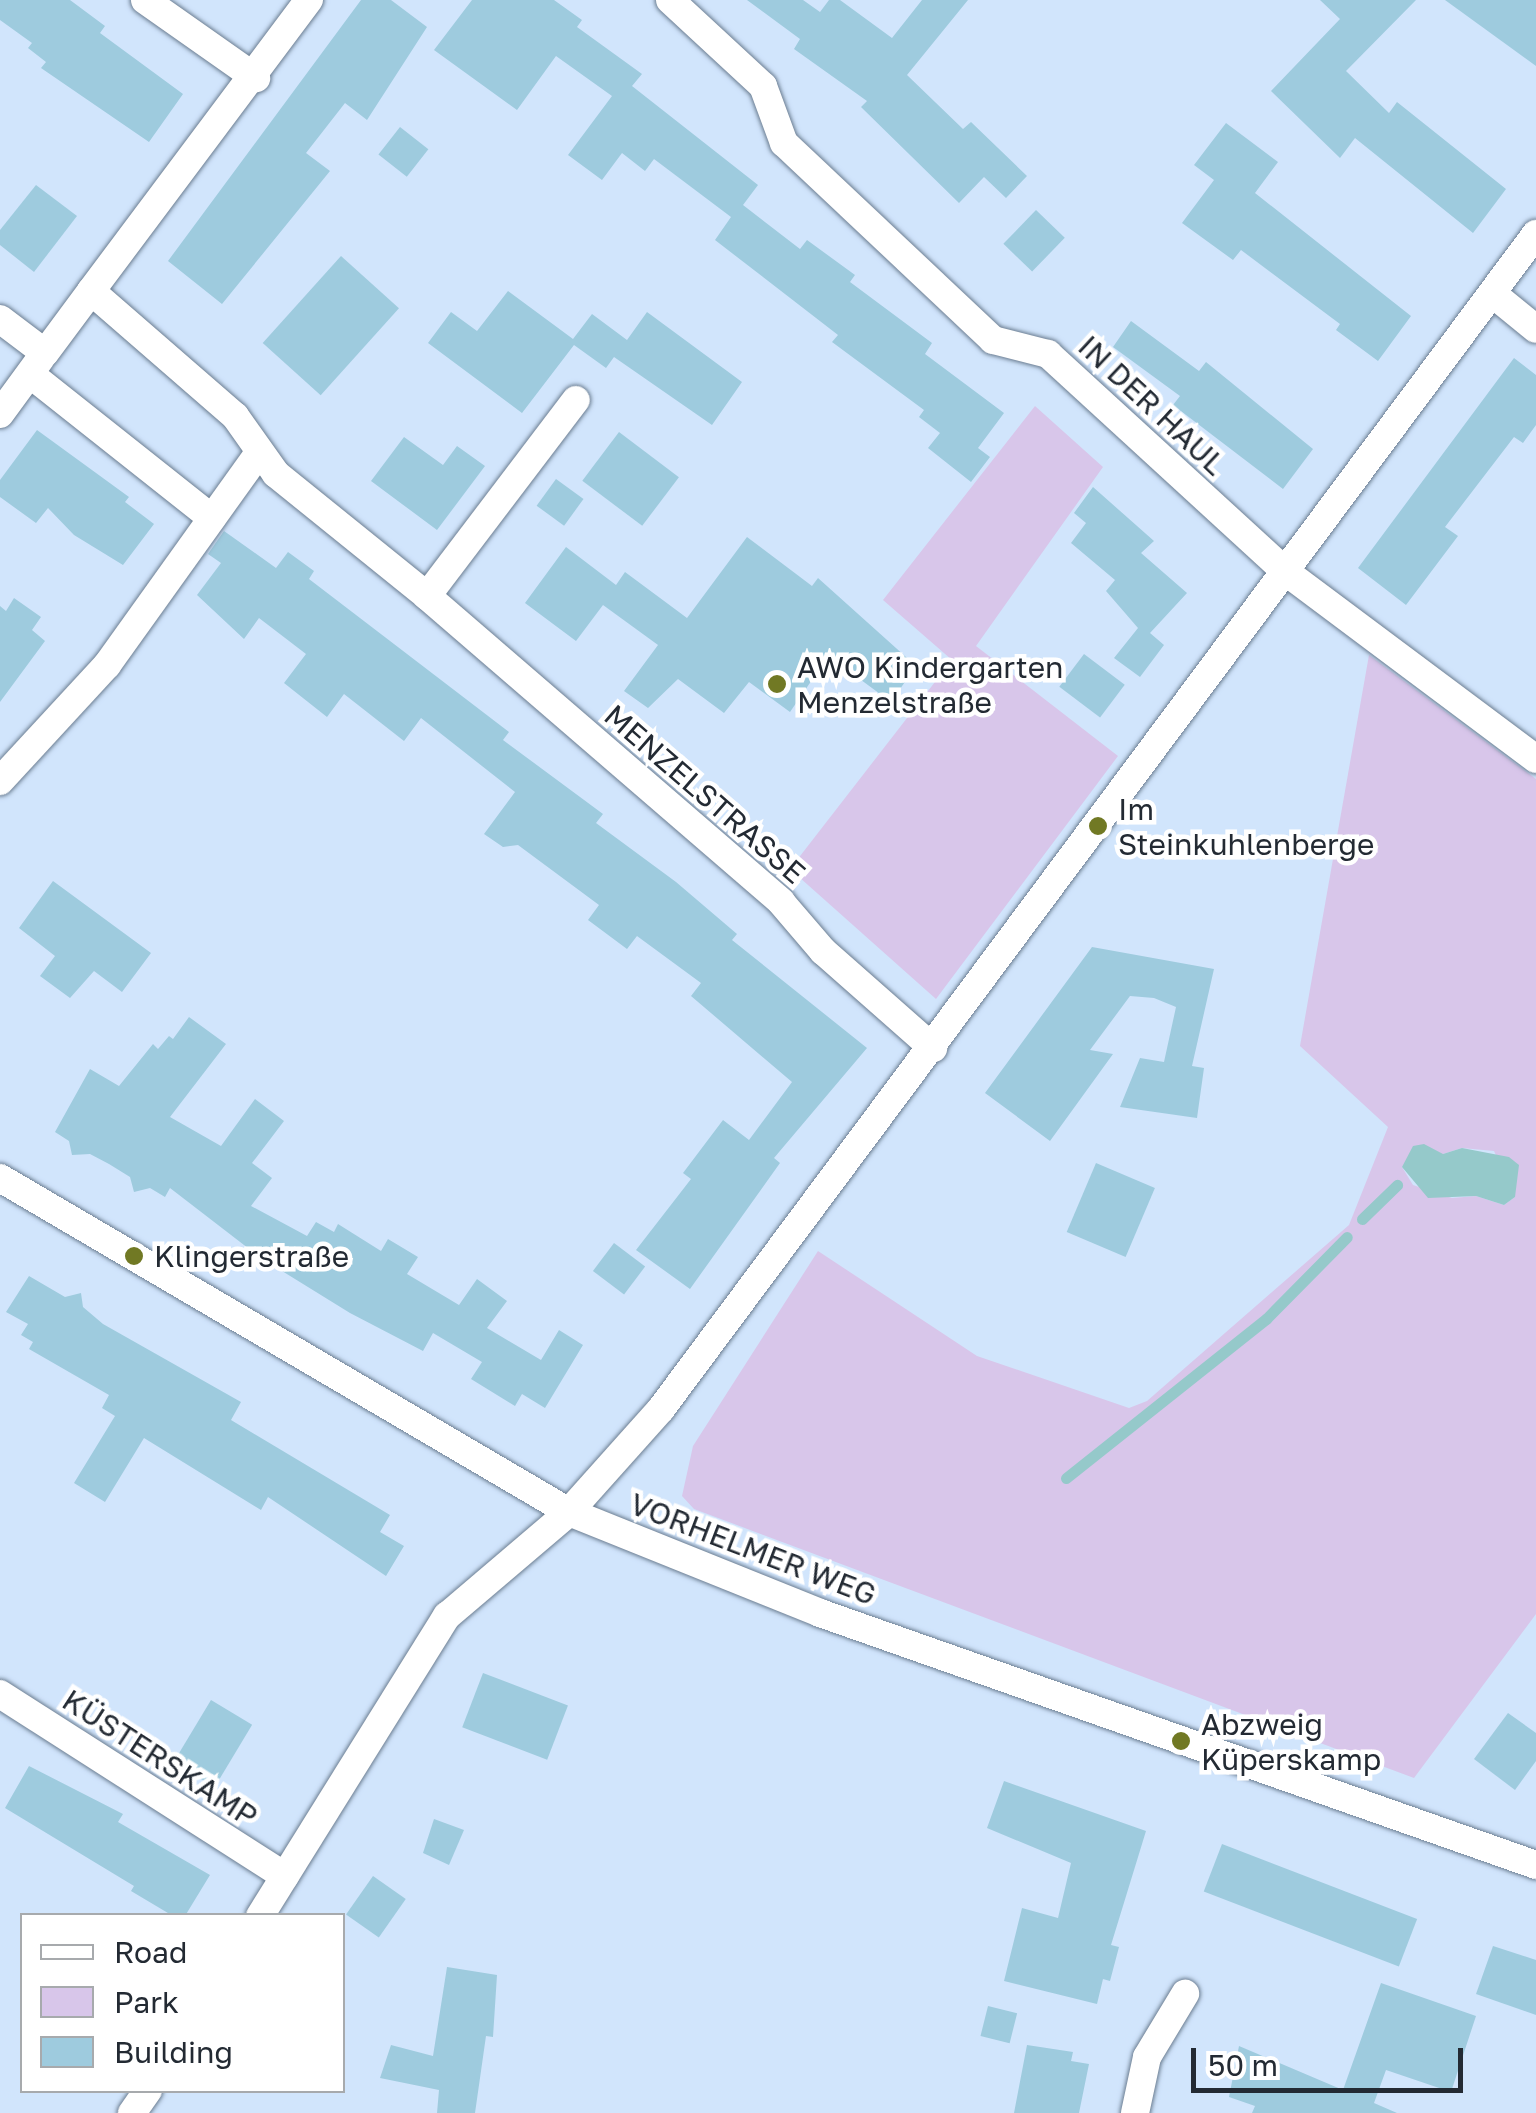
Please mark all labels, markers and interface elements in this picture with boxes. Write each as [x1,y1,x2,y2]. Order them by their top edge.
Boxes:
street label: IN DER HAUL [1071,328,1233,482]
place label: AWO Kindergarten Menzelstraße [797,649,1063,720]
marker: AWO Kindergarten Menzelstraße [766,673,788,695]
street label: MENZELSTRASSE [597,697,813,891]
place label: Im Steinkuhlenberge [1118,791,1374,862]
marker: Im Steinkuhlenberge [1087,815,1109,837]
place label: Klingerstraße [154,1238,349,1274]
marker: Klingerstraße [123,1245,145,1267]
street label: VORHELMER WEG [625,1486,881,1612]
street label: KÜSTERSKAMP [56,1682,264,1834]
place label: Abzweig Küperskamp [1201,1706,1381,1776]
marker: Abzweig Küperskamp [1170,1730,1192,1752]
legend [20,1913,345,2093]
text: Road [114,1934,188,1970]
text: Park [114,1984,179,2020]
scale bar [1196,2028,1468,2090]
text: Building [114,2034,233,2070]
text: 50 m [1208,2047,1278,2083]

